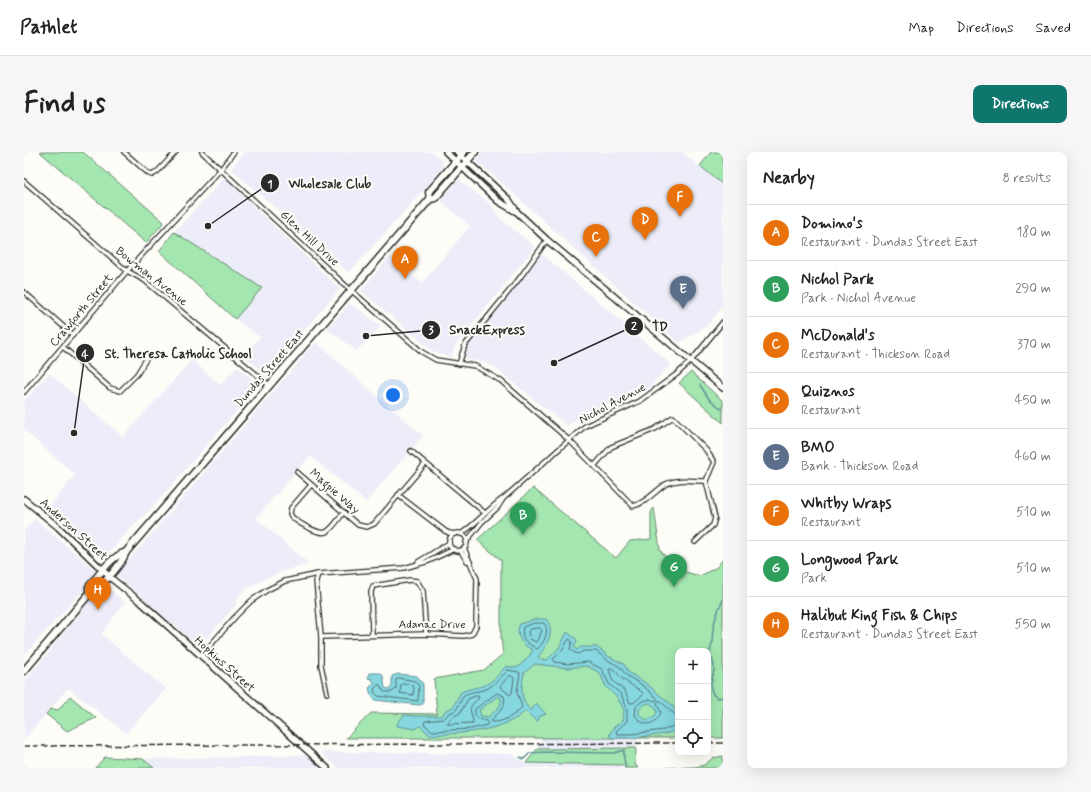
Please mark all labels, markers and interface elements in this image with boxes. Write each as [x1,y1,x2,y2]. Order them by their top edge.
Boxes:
text: Pathlet [20,15,77,40]
text: Map [908,19,934,37]
text: Directions [956,19,1014,37]
text: Saved [1036,19,1071,37]
button: Directions [973,85,1067,123]
text: Find us [24,86,105,123]
text: Nearby [763,167,815,189]
text: 8 results [1003,170,1051,187]
callout: Wholesale Club [260,171,379,196]
text: Wholesale Club [288,176,371,193]
text: 1 [267,177,273,193]
pin: F [667,184,693,217]
street label: Glen Hill Drive [276,207,342,270]
pin: D [632,207,658,240]
text: Domino's [801,214,863,234]
pin: C [583,224,609,257]
text: A [772,224,780,241]
text: 180 m [1016,224,1051,241]
text: Restaurant · Dundas Street East [801,234,978,251]
street label: Bowman Avenue [112,243,191,310]
pin: A [392,246,418,279]
text: Nichol Park [801,270,874,290]
street label: Crawforth Street [46,271,118,351]
pin: E [670,276,696,309]
text: B [772,280,780,297]
text: 290 m [1015,280,1051,297]
text: Park · Nichol Avenue [801,290,916,307]
callout: TD [624,314,676,339]
callout: SnackExpress [421,317,533,342]
text: 2 [631,319,637,335]
text: TD [652,319,668,336]
text: SnackExpress [449,322,525,339]
text: 3 [428,323,434,339]
street label: Dundas Street East [231,326,308,411]
text: McDonald's [801,326,875,346]
text: C [771,336,781,353]
text: 370 m [1017,336,1051,353]
callout: St. Theresa Catholic School [75,341,261,366]
text: St. Theresa Catholic School [104,346,252,363]
text: Restaurant · Thickson Road [801,346,950,363]
text: 4 [82,347,89,363]
street label: Nichol Avenue [576,380,649,428]
text: Quiznos [801,382,855,402]
your location [383,385,403,405]
text: D [772,392,780,409]
text: 450 m [1015,392,1051,409]
text: Restaurant [801,402,861,419]
text: BMO [801,438,835,458]
text: E [772,448,780,465]
text: 460 m [1015,448,1051,465]
text: Bank · Thickson Road [801,458,918,475]
street label: Magpie Way [305,465,363,519]
text: Whitby Wraps [801,494,892,514]
street label: Anderson Street [36,495,111,565]
pin: B [510,502,536,535]
text: F [773,504,779,521]
text: 510 m [1016,504,1051,521]
text: Restaurant [801,514,861,531]
text: Longwood Park [801,550,898,570]
pin: G [661,554,687,587]
text: G [772,560,780,577]
text: 510 m [1016,560,1051,577]
text: Park [801,570,827,587]
pin: H [85,577,111,610]
text: Halibut King Fish & Chips [801,606,957,626]
text: H [772,616,780,633]
text: 550 m [1015,616,1051,633]
street label: Adanac Drive [398,617,466,633]
text: Restaurant · Dundas Street East [801,626,978,643]
street label: Hopkins Street [191,633,258,697]
map controls [675,648,711,756]
button: + [675,648,711,684]
button: − [675,684,711,720]
button: locate [675,720,711,756]

